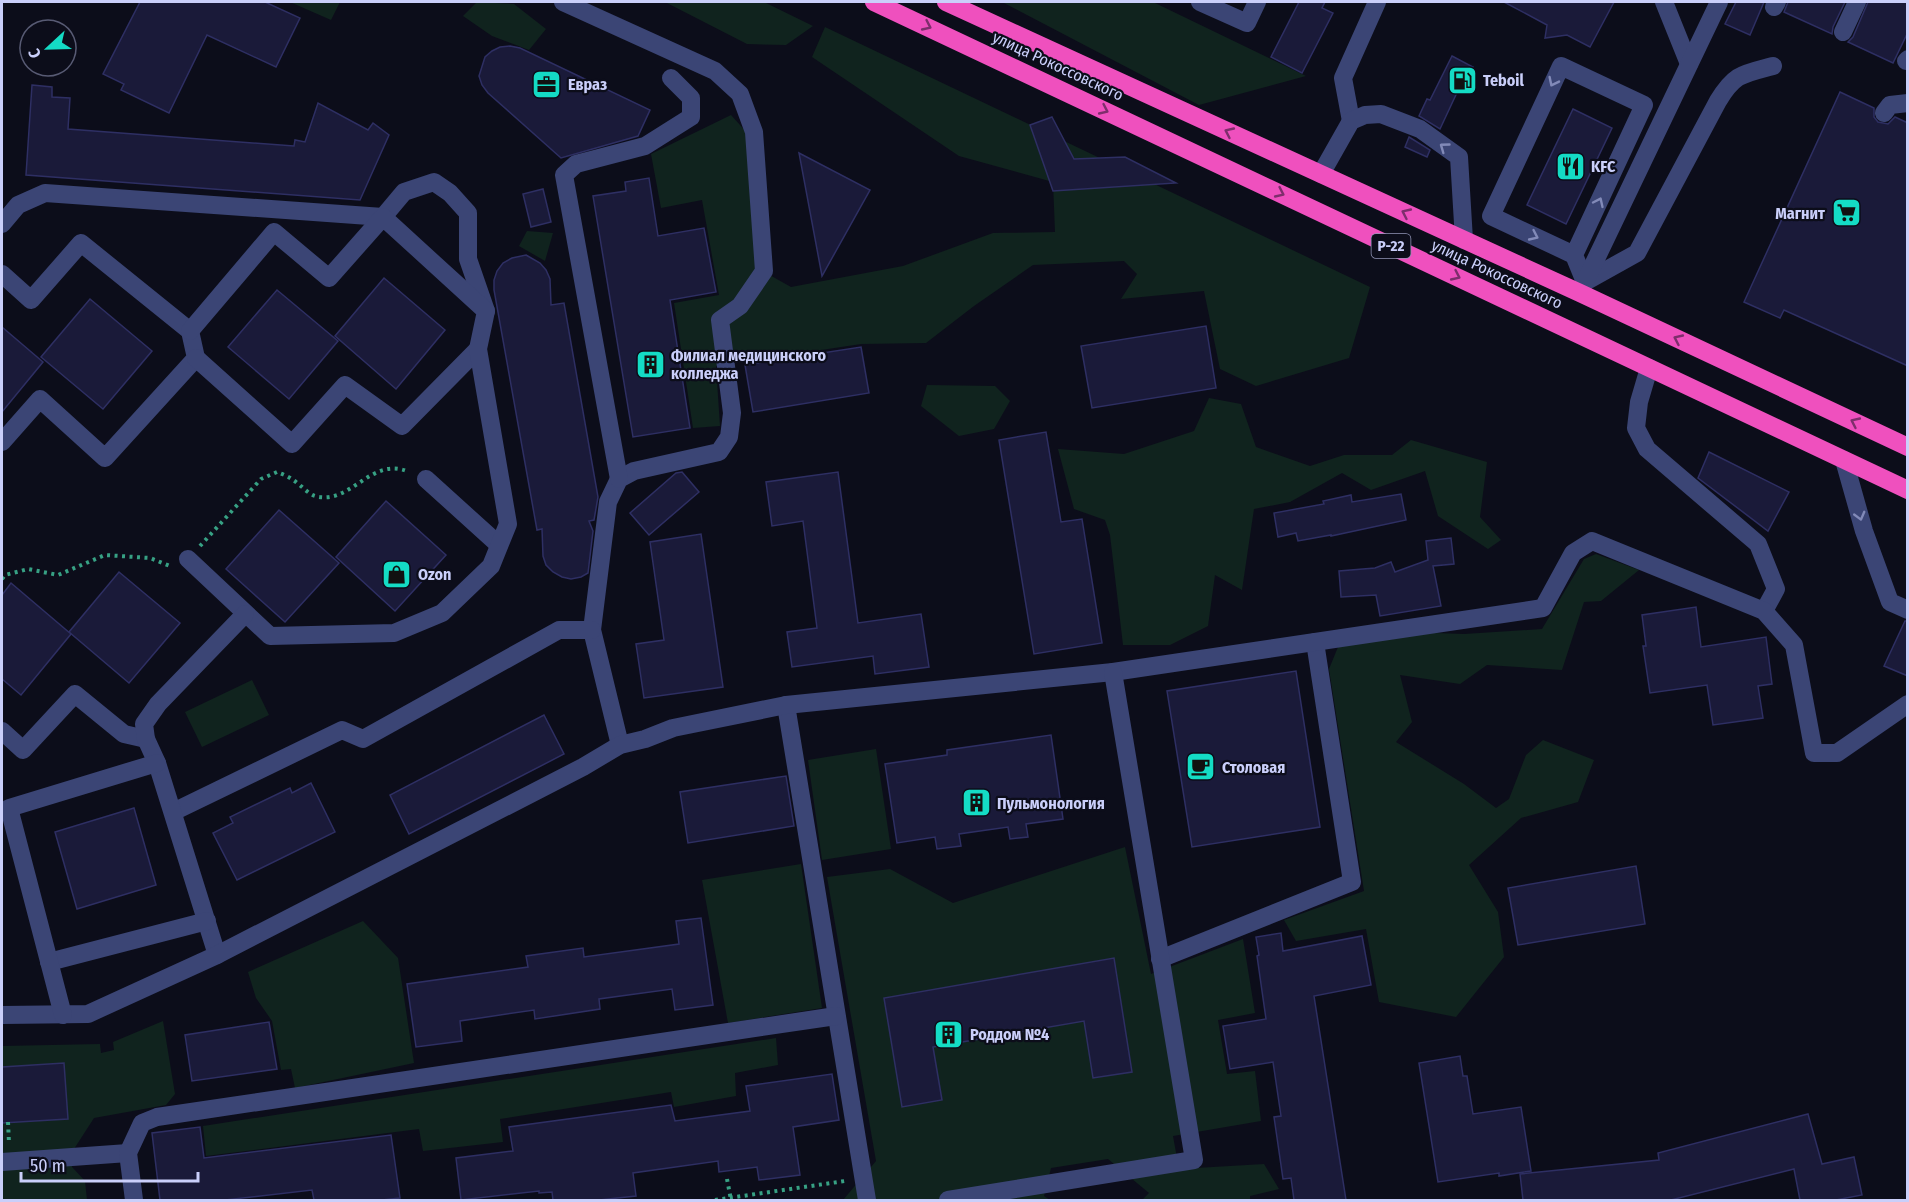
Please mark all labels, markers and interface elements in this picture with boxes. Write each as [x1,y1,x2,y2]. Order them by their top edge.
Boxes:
north arrow [18,18,78,78]
one-way arrow [921,19,932,31]
street label: улица Рокоссовского [990,27,1126,105]
text: С [24,45,45,61]
fuel station icon: Teboil [1446,64,1478,96]
office icon: Евраз [531,68,563,100]
place label: Teboil [1483,71,1524,90]
place label: Евраз [568,75,607,94]
one-way arrow [1549,76,1560,86]
one-way arrow [1097,102,1108,114]
one-way arrow [1224,127,1235,139]
one-way arrow [1440,143,1451,154]
restaurant icon: KFC [1554,150,1586,182]
place label: KFC [1591,157,1616,176]
one-way arrow [1273,186,1284,198]
supermarket icon: Магнит [1830,197,1862,229]
one-way arrow [1591,198,1603,209]
place label: Магнит [1775,204,1825,223]
one-way arrow [1401,208,1412,220]
one-way arrow [1527,229,1538,241]
road number: Р-22 [1372,234,1410,258]
street label: улица Рокоссовского [1429,235,1565,313]
one-way arrow [1450,269,1461,281]
one-way arrow [1674,335,1685,347]
place label: Филиал медицинского колледжа [671,346,827,383]
building icon: Филиал медицинского колледжа [634,348,666,380]
one-way arrow [1850,418,1861,430]
one-way arrow [1853,510,1865,521]
shop icon: Ozon [381,558,413,590]
place label: Ozon [418,565,451,584]
cafe icon: Столовая [1185,751,1217,783]
place label: Столовая [1222,758,1285,777]
building icon: Пульмонология [960,787,992,819]
place label: Пульмонология [997,794,1105,813]
building icon: Роддом №4 [933,1018,965,1050]
place label: Роддом №4 [970,1025,1049,1044]
scale bar [21,1145,198,1183]
text: 50 m [30,1155,66,1177]

